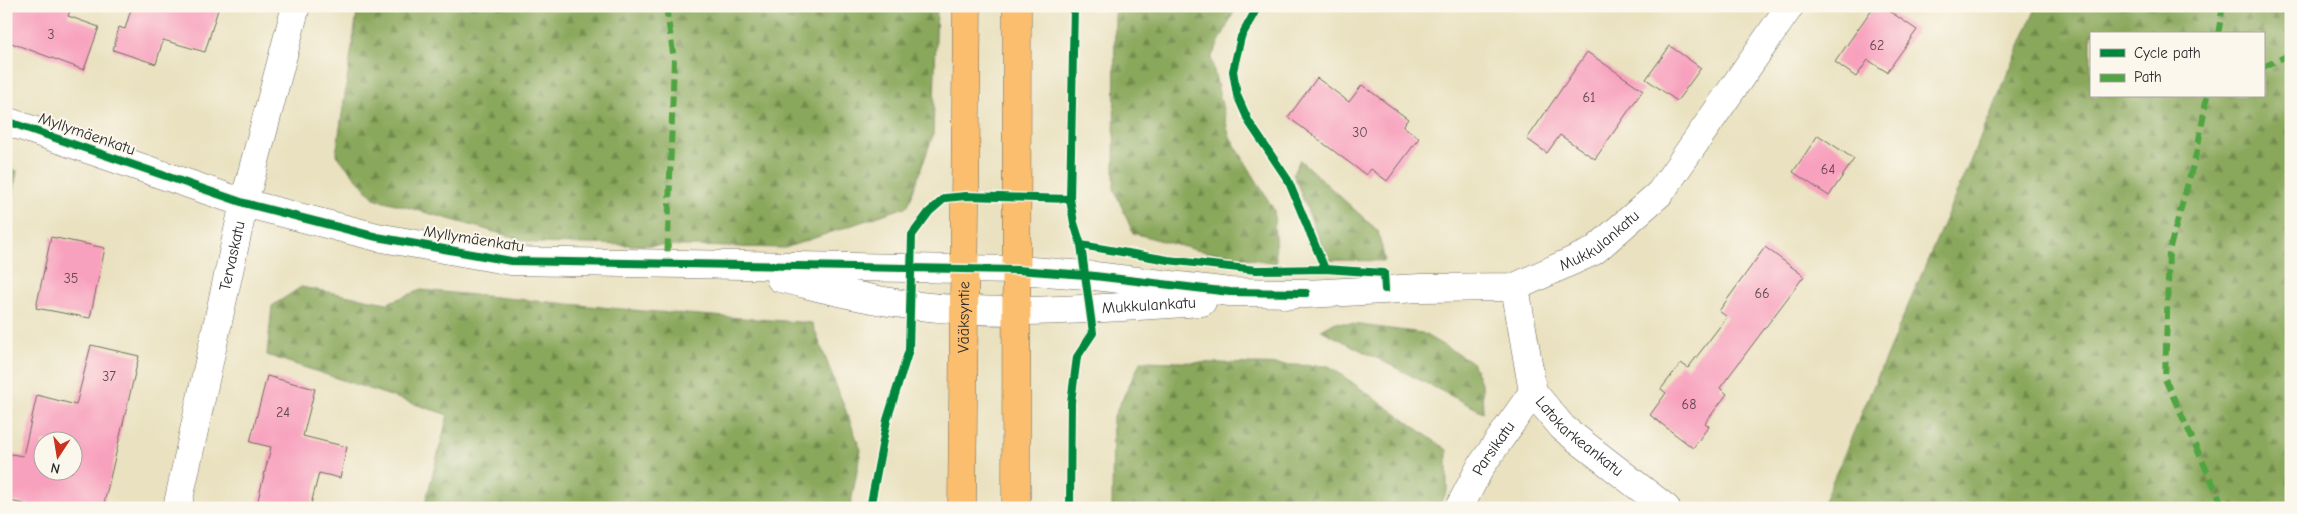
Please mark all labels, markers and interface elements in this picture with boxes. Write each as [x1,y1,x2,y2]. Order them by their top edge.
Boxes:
house number: 3 [47,26,55,43]
legend [2090,32,2264,98]
house number: 62 [1870,37,1884,54]
text: Cycle path [2134,44,2201,62]
text: Path [2134,68,2162,86]
house number: 61 [1582,89,1596,106]
street label: Myllymäenkatu [36,109,138,159]
house number: 30 [1352,124,1368,141]
house number: 64 [1821,161,1835,178]
street label: Mukkulankatu [1556,206,1643,275]
street label: Tervaskatu [216,219,249,293]
street label: Myllymäenkatu [422,222,526,256]
house number: 35 [64,270,78,287]
street label: Vääksyntie [955,281,973,353]
house number: 66 [1754,285,1770,302]
street label: Mukkulankatu [1101,293,1196,317]
house number: 37 [102,368,116,385]
street label: Latokarkeankatu [1532,393,1627,480]
house number: 68 [1682,396,1696,413]
house number: 24 [276,404,290,421]
street label: Parsikatu [1469,418,1519,478]
north arrow [32,432,82,482]
text: N [49,459,62,477]

